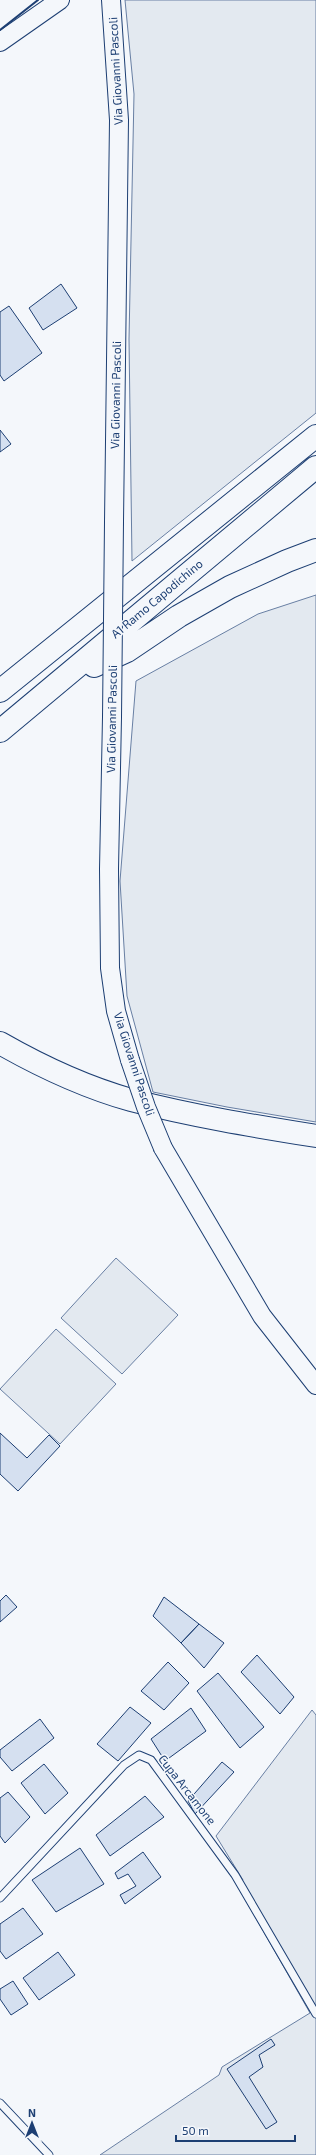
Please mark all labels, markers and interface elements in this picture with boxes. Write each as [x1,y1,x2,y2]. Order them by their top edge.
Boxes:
street label: Via Giovanni Pascoli [105,17,125,125]
street label: Via Giovanni Pascoli [107,341,123,449]
street label: A1 Ramo Capodichino [108,556,205,641]
street label: Via Giovanni Pascoli [103,665,119,773]
street label: Via Giovanni Pascoli [112,1010,158,1117]
street label: Cupa Arcamone [156,1752,219,1827]
north arrow [12,2103,52,2143]
text: N [28,2106,36,2119]
scale bar [176,2117,295,2143]
text: 50 m [182,2123,209,2137]

